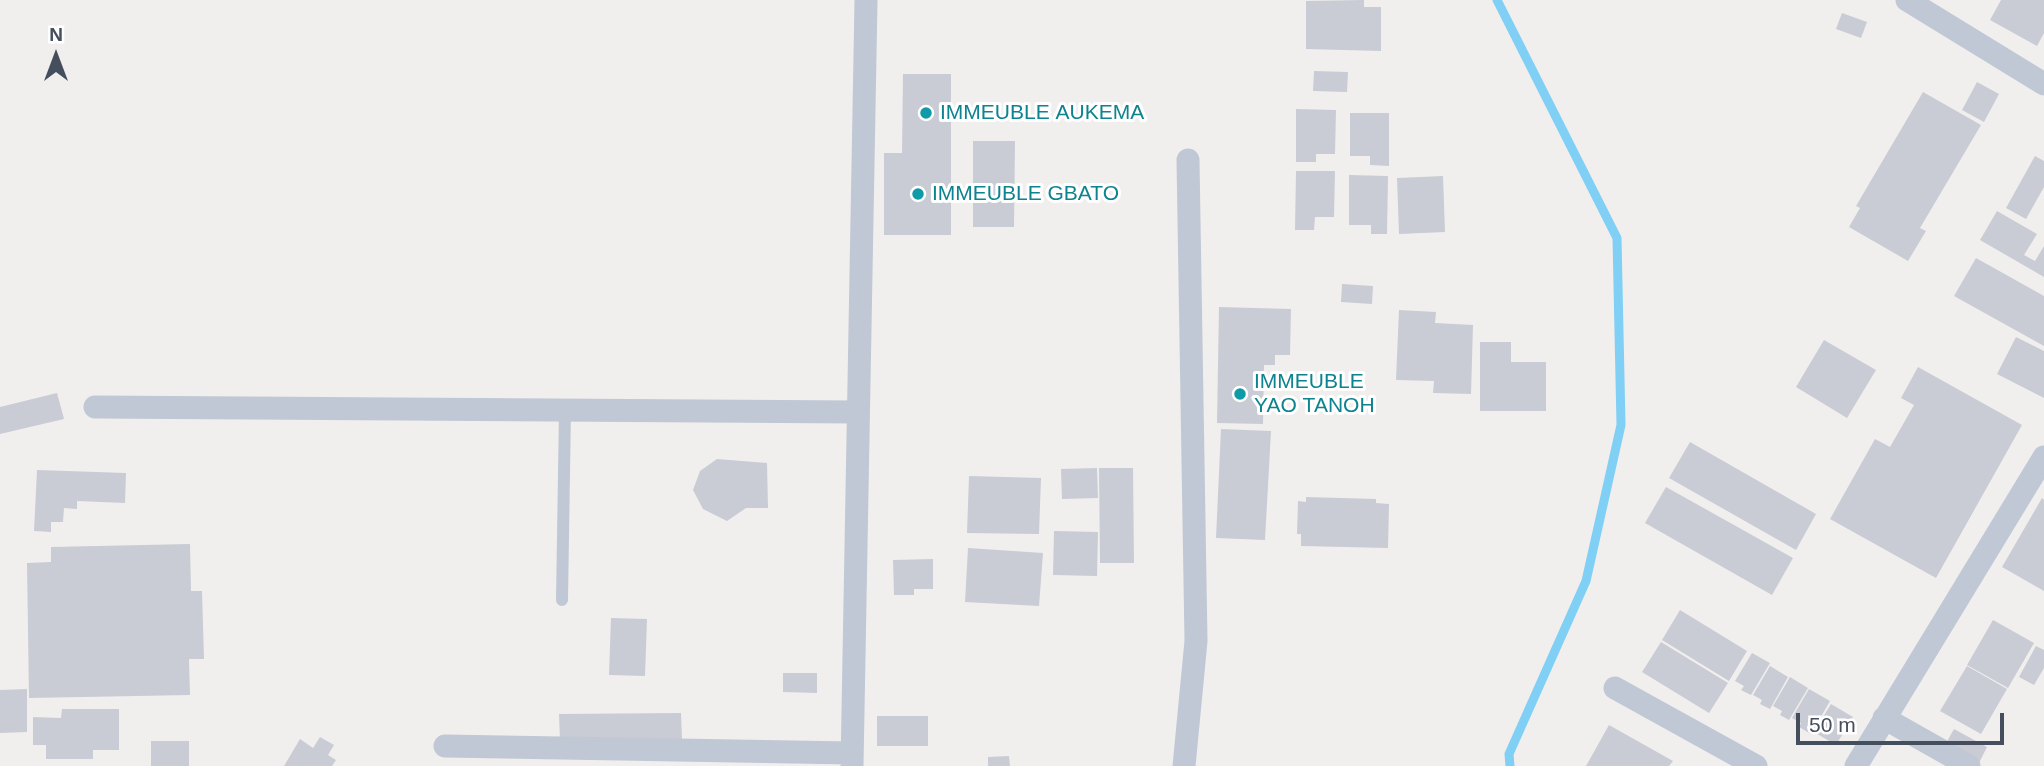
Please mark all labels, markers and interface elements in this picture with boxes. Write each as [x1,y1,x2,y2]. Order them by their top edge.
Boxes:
north arrow [21,21,91,91]
text: N [49,24,63,45]
place label: IMMEUBLE AUKEMA [940,100,1144,126]
marker: IMMEUBLE AUKEMA [918,105,934,121]
place label: IMMEUBLE GBATO [932,181,1119,207]
marker: IMMEUBLE GBATO [910,186,926,202]
place label: IMMEUBLE YAO TANOH [1254,369,1375,419]
marker: IMMEUBLE YAO TANOH [1232,386,1248,402]
scale bar [1799,700,2007,744]
text: 50 m [1809,713,1856,736]

